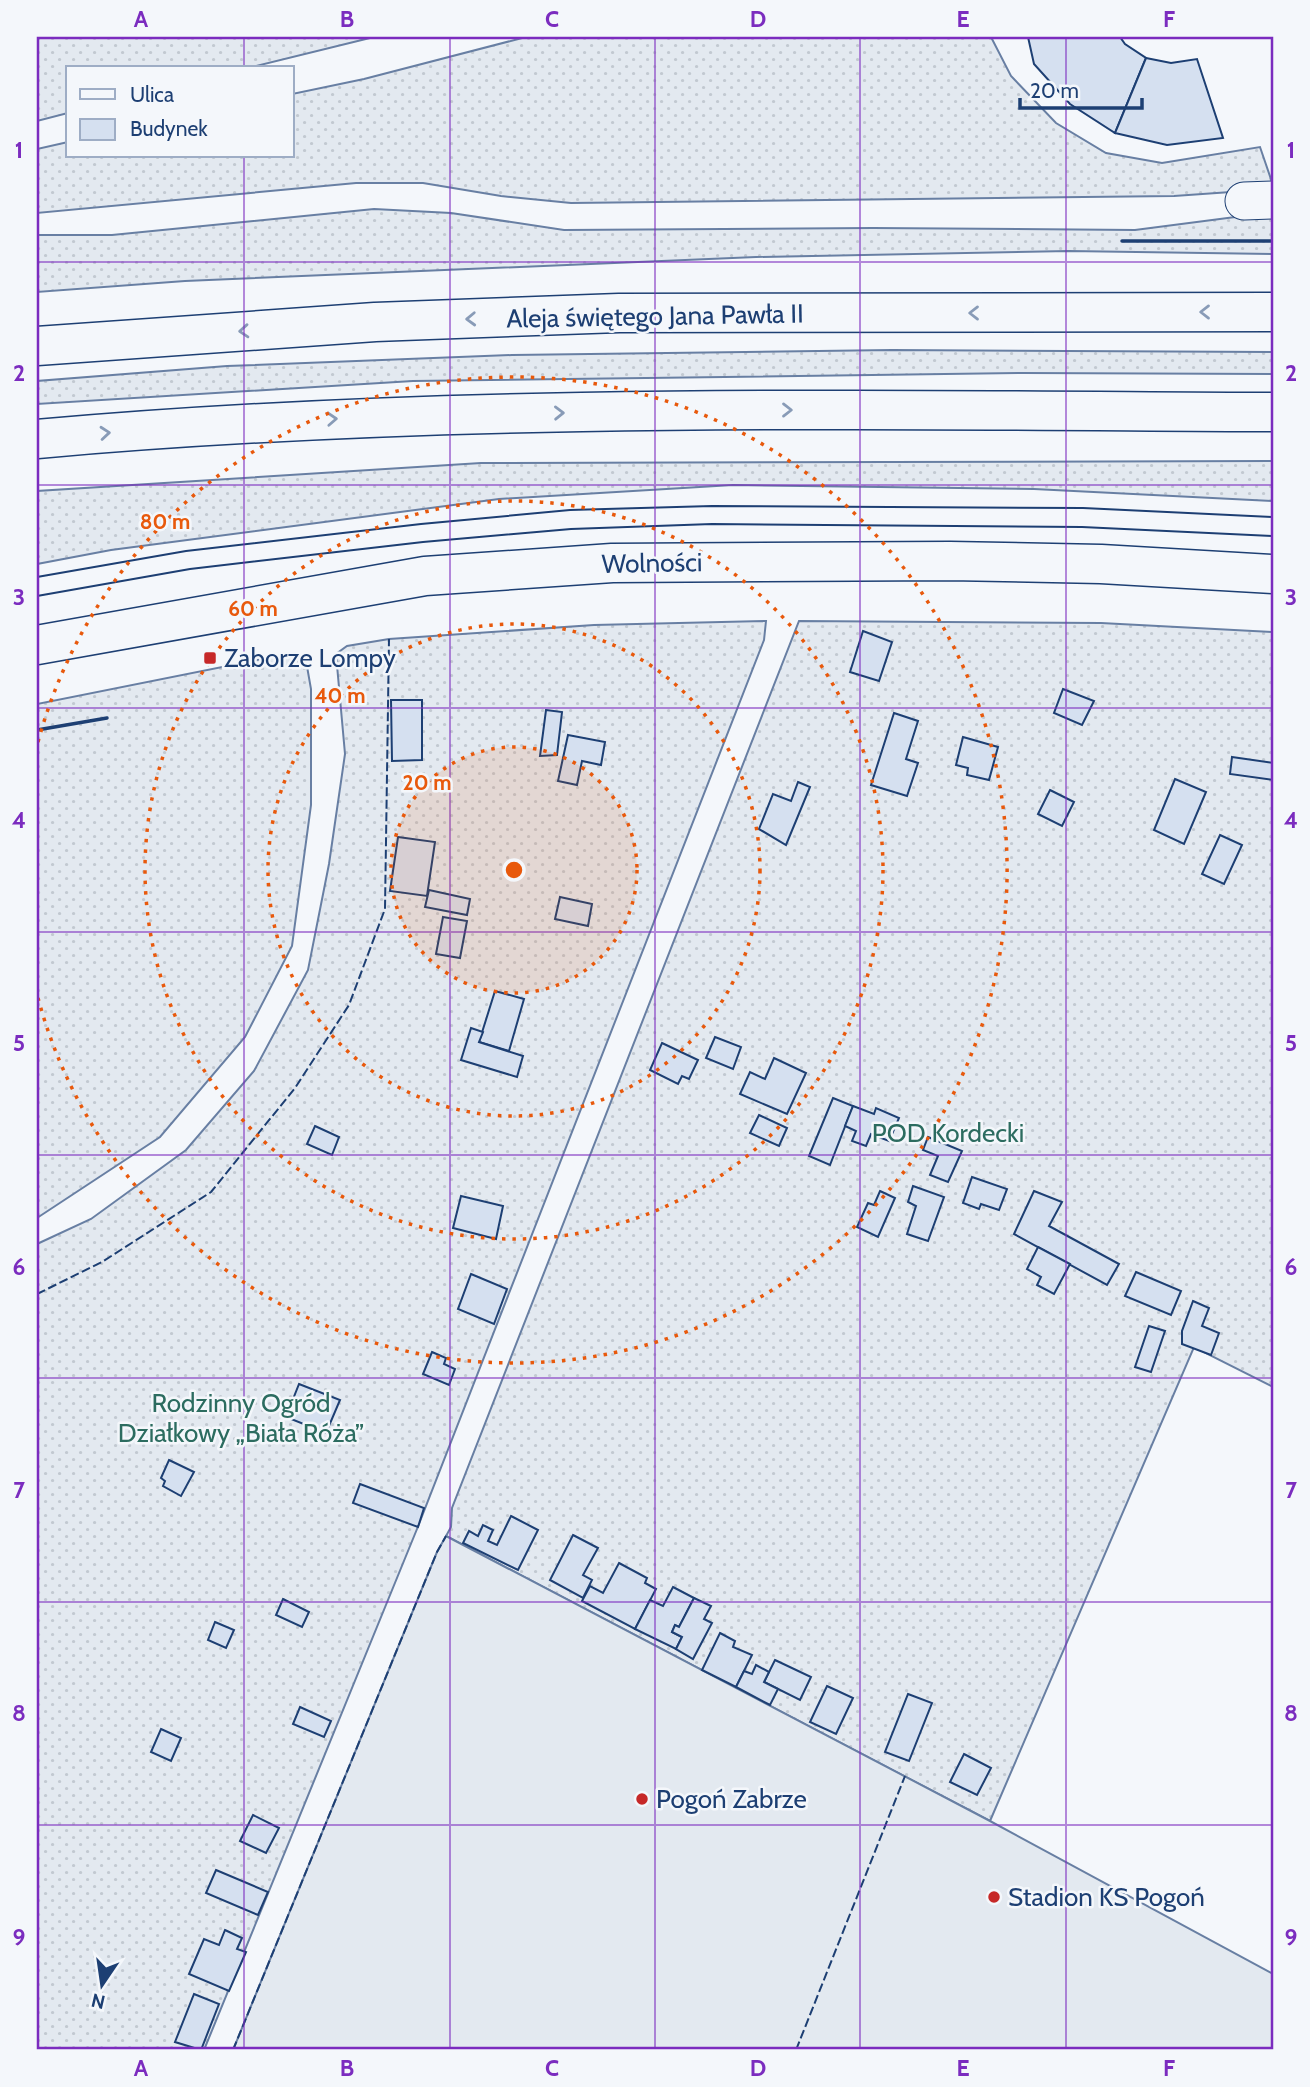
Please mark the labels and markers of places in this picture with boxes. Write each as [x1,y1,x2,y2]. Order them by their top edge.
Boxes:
place label: Zaborze Lompy [224,642,396,674]
marker: Zaborze Lompy [202,650,218,666]
centre of rings [502,858,526,882]
place label: Pogoń Zabrze [656,1783,807,1815]
marker: Pogoń Zabrze [634,1791,650,1807]
place label: Stadion KS Pogoń [1008,1881,1205,1913]
marker: Stadion KS Pogoń [986,1889,1002,1905]

